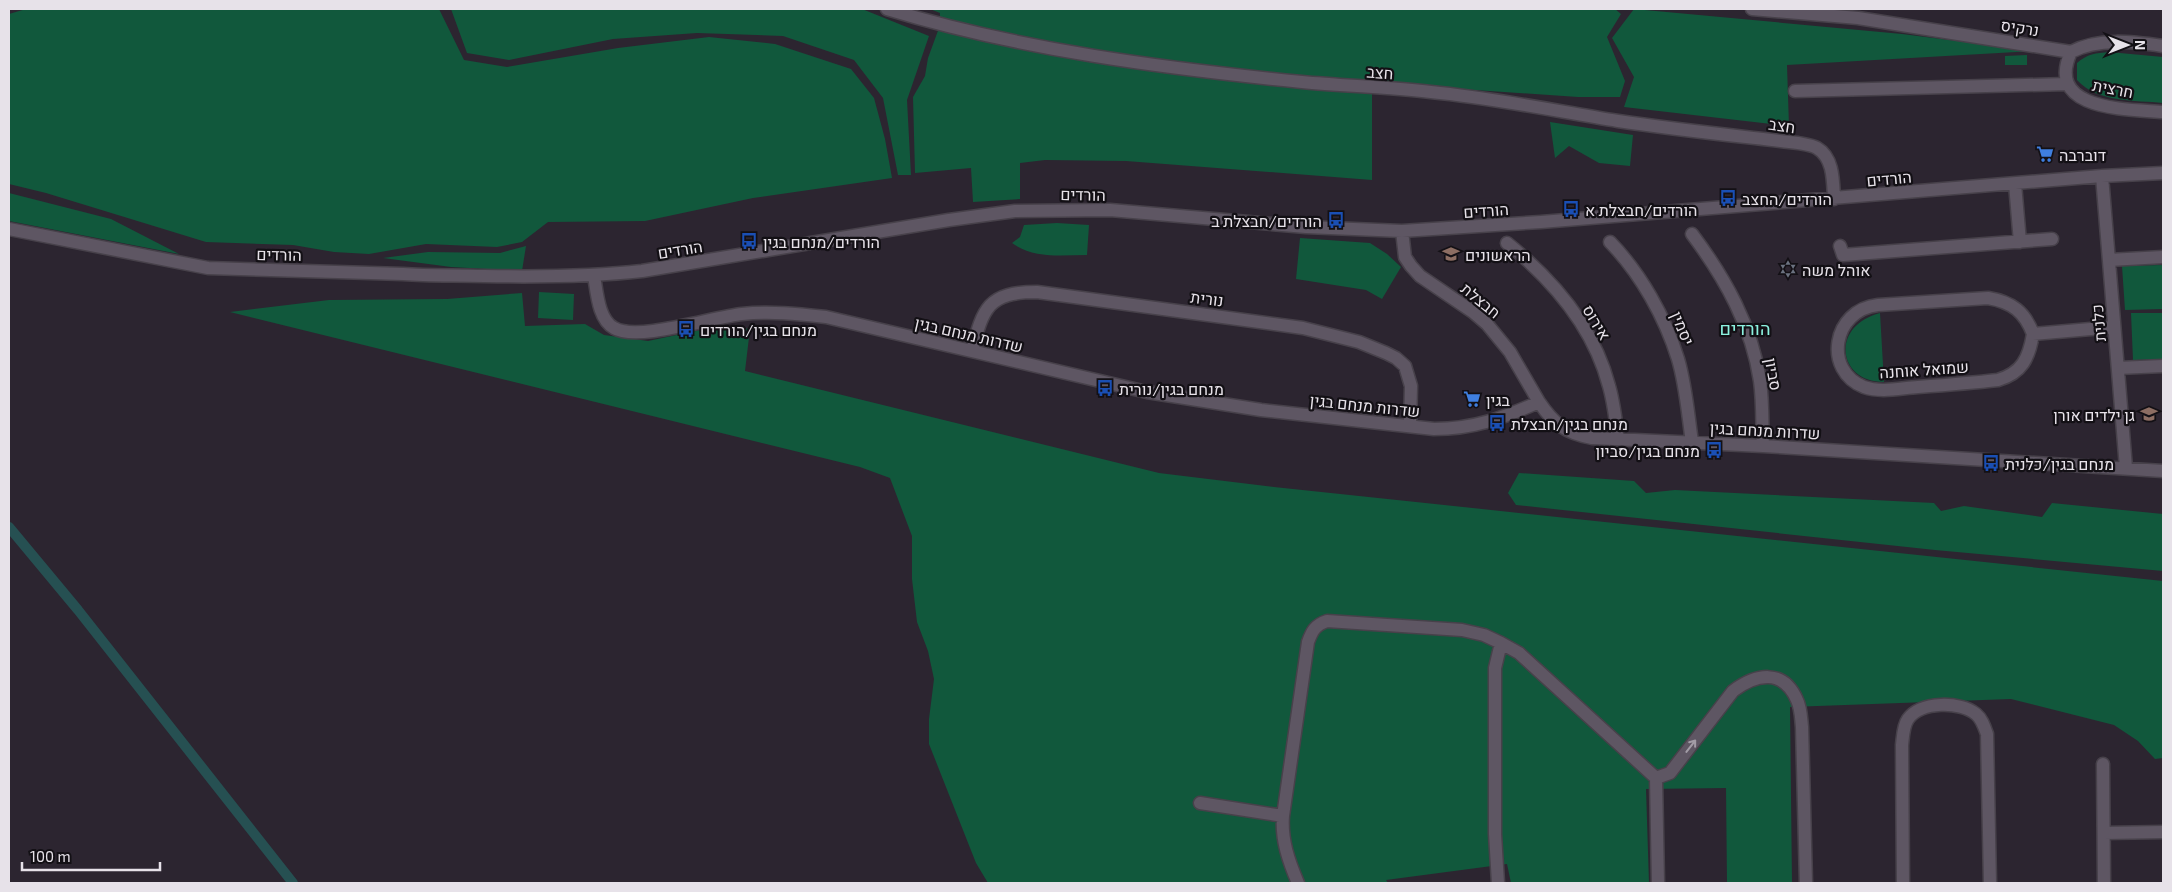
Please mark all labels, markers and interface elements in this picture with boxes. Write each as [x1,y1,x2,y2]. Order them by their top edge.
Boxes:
street label: נרקיס [1999,15,2041,39]
north arrow [2102,20,2152,70]
text: N [2132,40,2149,50]
street label: חצב [1366,62,1394,82]
street label: חרצית [2091,75,2135,101]
street label: חצב [1767,114,1797,136]
supermarket icon: דוברבה [2035,144,2055,164]
place label: דוברבה [2059,145,2106,164]
street label: הורדים [1866,167,1912,189]
street label: הורדים [1060,184,1106,204]
bus stop icon: הורדים/החצב [1718,188,1738,208]
place label: הורדים/החצב [1742,189,1832,208]
street label: הורדים [1463,199,1509,221]
bus stop icon: הורדים/חבצלת א [1561,199,1581,219]
place label: הורדים/חבצלת א [1585,200,1698,219]
bus stop icon: הורדים/חבצלת ב [1326,210,1346,230]
place label: הורדים/חבצלת ב [1211,211,1322,230]
bus stop icon: הורדים/מנחם בגין [739,231,759,251]
place label: הורדים/מנחם בגין [763,232,880,251]
street label: הורדים [656,236,704,262]
street label: הורדים [256,244,302,264]
school or university icon: הראשונים [1441,244,1461,264]
place label: הראשונים [1465,245,1531,264]
synagogue icon: אוהל משה [1778,259,1798,279]
place label: אוהל משה [1802,260,1870,279]
street label: חבצלת [1457,278,1505,322]
street label: נורית [1189,287,1225,309]
street label: אירוס [1579,301,1615,343]
street label: כלנית [2087,304,2109,342]
street label: יסמין [1667,308,1699,348]
street label: שדרות מנחם בגין [913,312,1025,356]
district label: הורדים [1720,317,1770,339]
bus stop icon: מנחם בגין/הורדים [676,319,696,339]
place label: מנחם בגין/הורדים [700,320,817,339]
street label: סביון [1762,356,1786,392]
street label: שמואל אוחנה [1879,356,1969,382]
bus stop icon: מנחם בגין/נורית [1095,378,1115,398]
place label: מנחם בגין/נורית [1119,379,1224,398]
supermarket icon: בגין [1462,389,1482,409]
street label: שדרות מנחם בגין [1309,390,1421,420]
place label: בגין [1486,390,1511,409]
school or university icon: גן ילדים אורן [2139,404,2159,424]
place label: גן ילדים אורן [2053,405,2135,424]
bus stop icon: מנחם בגין/חבצלת [1487,413,1507,433]
place label: מנחם בגין/חבצלת [1511,414,1628,433]
street label: שדרות מנחם בגין [1709,418,1821,442]
bus stop icon: מנחם בגין/סביון [1704,440,1724,460]
place label: מנחם בגין/סביון [1596,441,1700,460]
bus stop icon: מנחם בגין/כלנית [1981,453,2001,473]
place label: מנחם בגין/כלנית [2005,454,2114,473]
one-way arrow [1685,740,1696,753]
scale bar [22,840,160,872]
text: 100 m [30,847,71,865]

